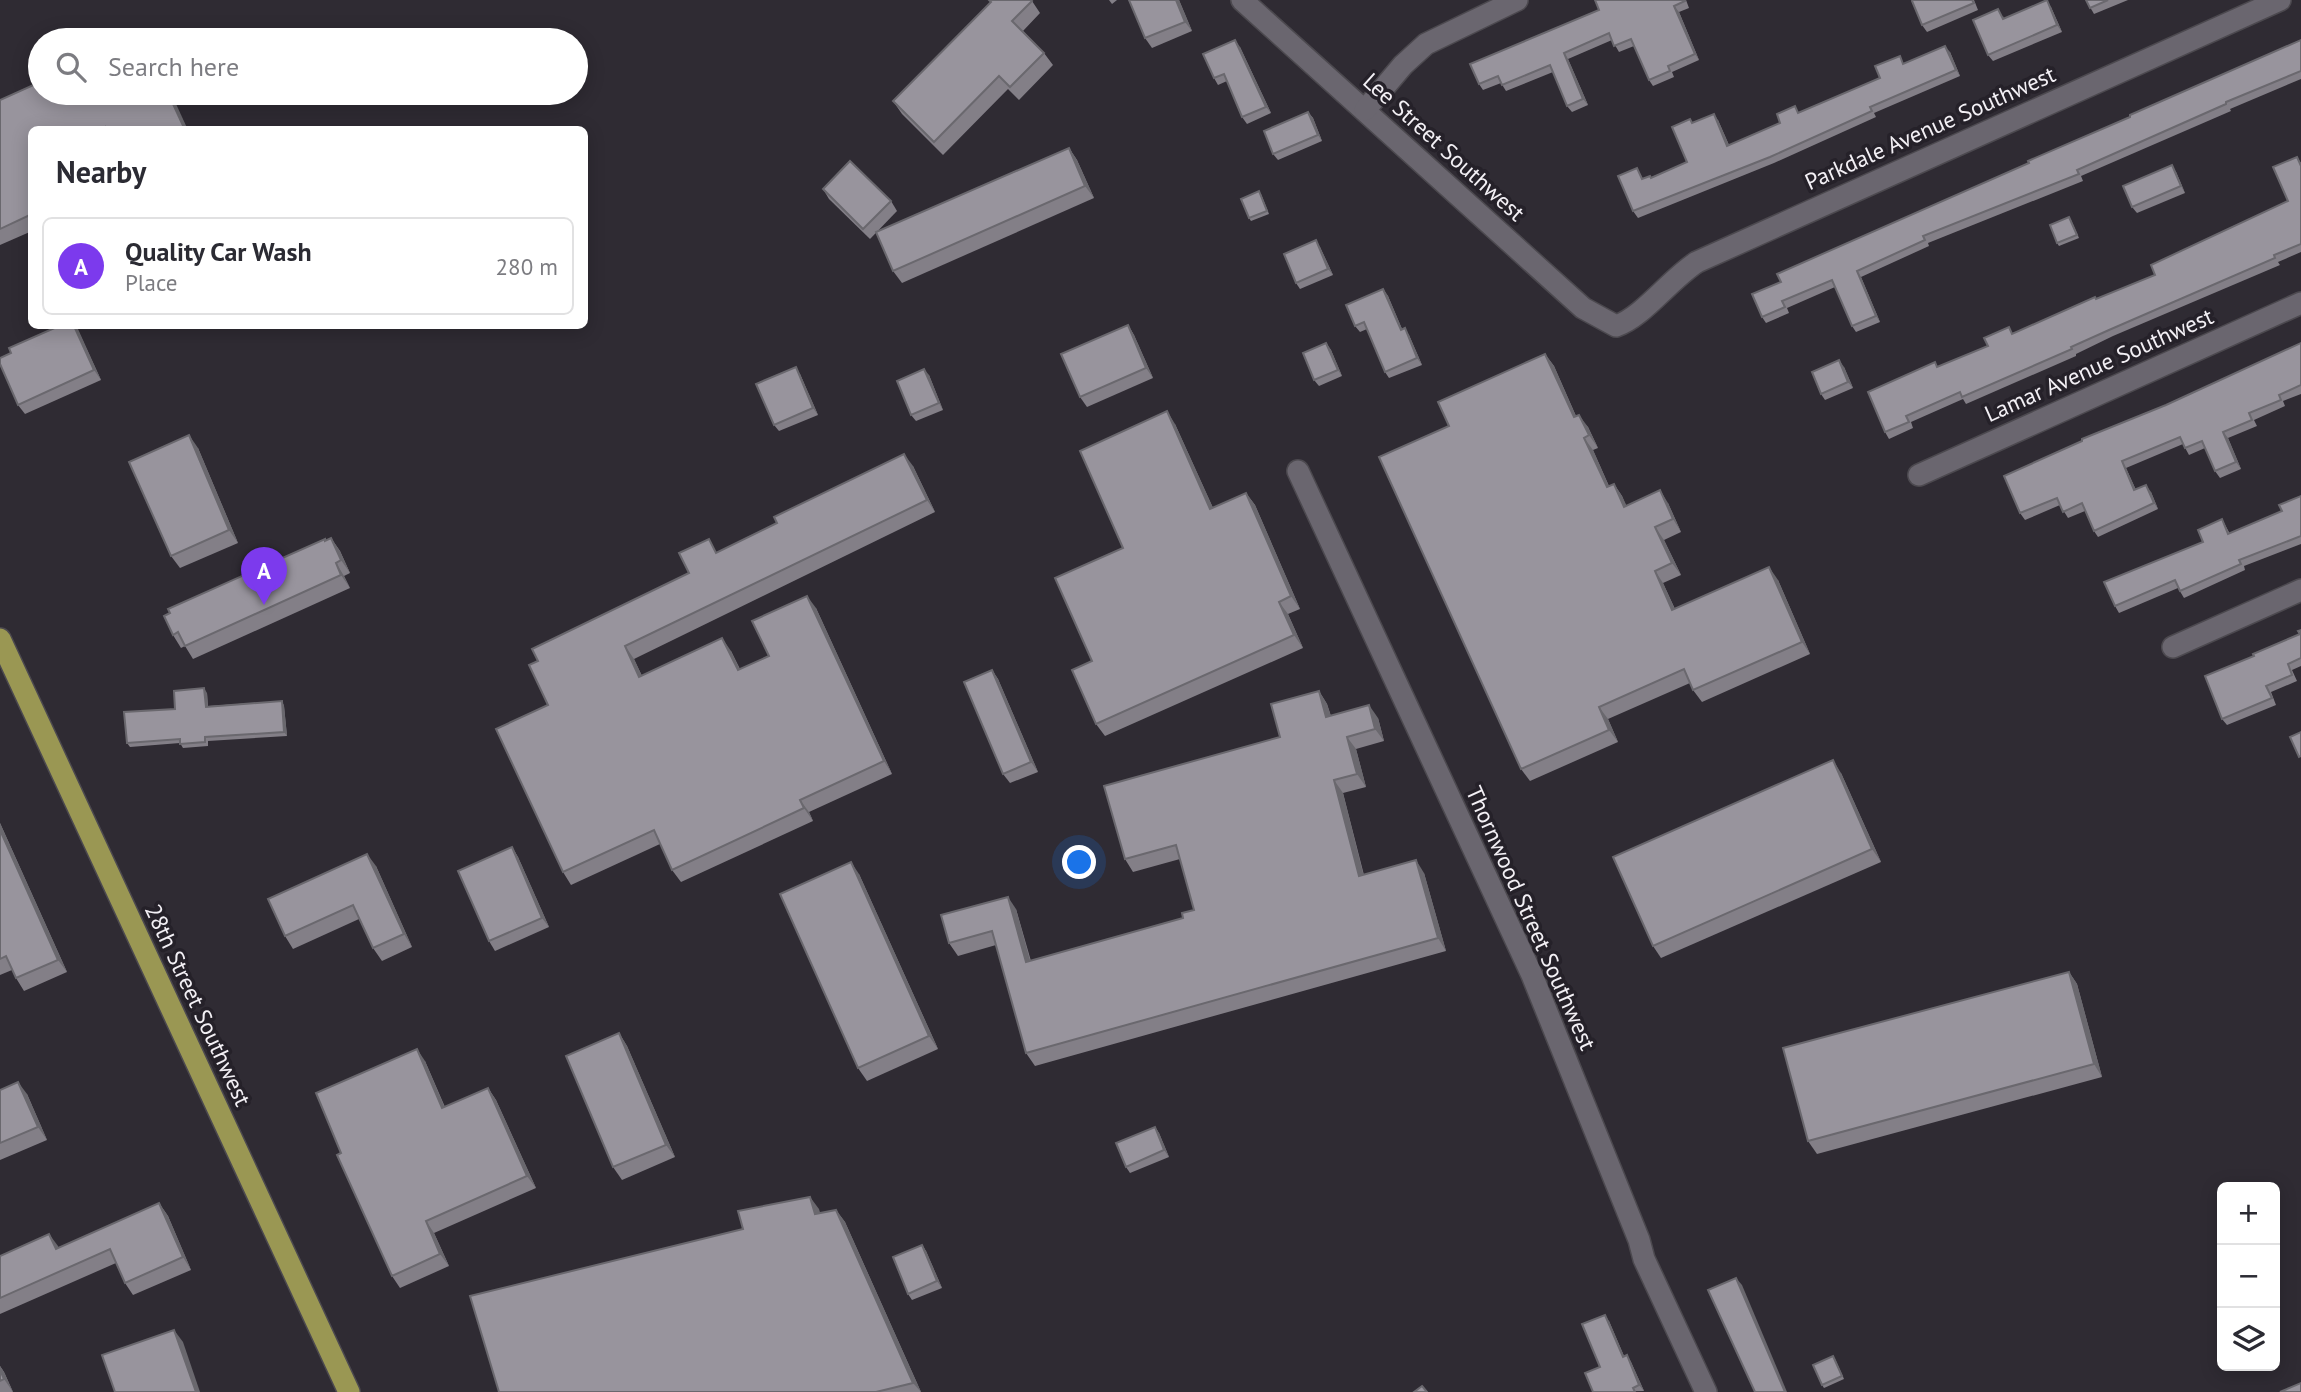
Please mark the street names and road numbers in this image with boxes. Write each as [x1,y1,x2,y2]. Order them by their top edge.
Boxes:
street label: Parkdale Avenue Southwest [1800,59,2060,196]
street label: Lee Street Southwest [1357,66,1531,227]
street label: Lamar Avenue Southwest [1980,301,2218,428]
street label: Thornwood Street Southwest [1460,781,1603,1054]
street label: 28th Street Southwest [139,899,258,1111]

